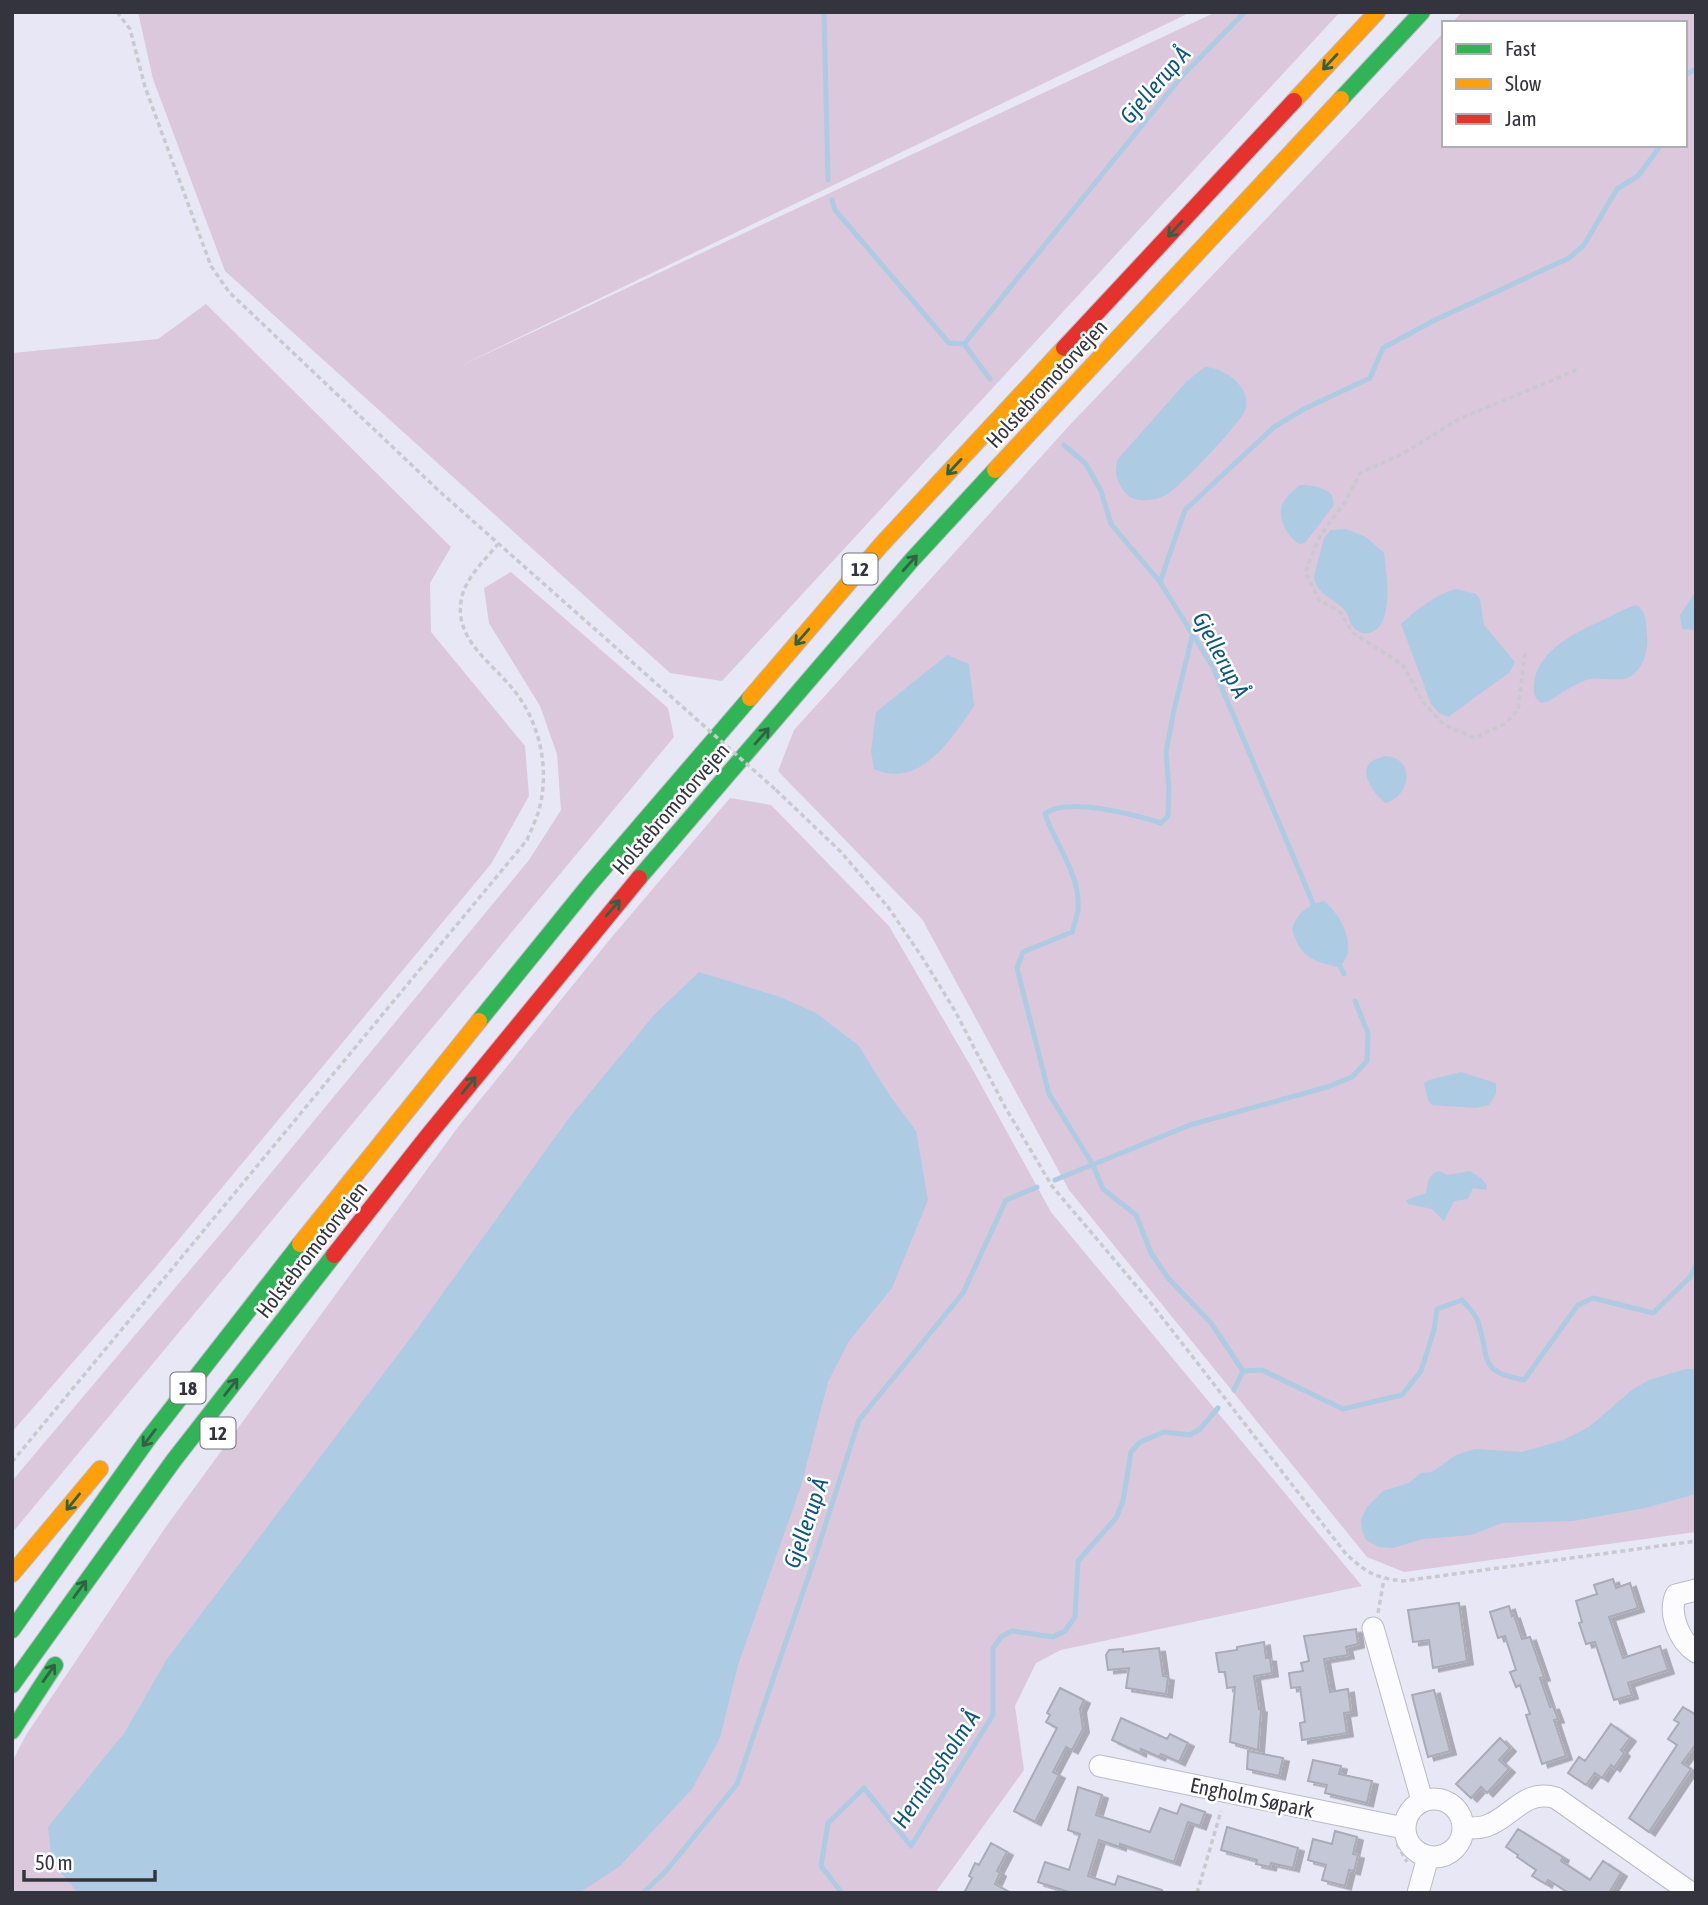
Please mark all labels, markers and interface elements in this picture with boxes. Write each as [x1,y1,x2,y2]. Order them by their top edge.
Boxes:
legend [1442,21,1687,147]
text: Fast [1505,36,1536,60]
water label: Gjellerup Å [1115,41,1195,129]
one-way arrow [1322,53,1339,70]
text: Slow [1505,71,1542,95]
text: Jam [1505,106,1537,130]
one-way arrow [1167,220,1184,237]
street label: Holstebromotorvejen [981,314,1112,452]
one-way arrow [945,458,962,475]
road number: 12 [842,554,878,584]
one-way arrow [902,555,918,573]
water label: Gjellerup Å [1188,608,1254,702]
one-way arrow [794,627,810,645]
one-way arrow [754,727,770,745]
street label: Holstebromotorvejen [607,738,734,879]
one-way arrow [605,900,621,918]
one-way arrow [462,1076,477,1094]
street label: Holstebromotorvejen [251,1177,372,1322]
road number: 18 [170,1372,206,1404]
one-way arrow [223,1378,238,1397]
road number: 12 [200,1418,235,1448]
one-way arrow [142,1428,157,1447]
water label: Gjellerup Å [778,1475,834,1571]
one-way arrow [65,1492,80,1510]
one-way arrow [73,1580,88,1599]
one-way arrow [42,1664,56,1683]
water label: Herningsholm Å [887,1705,985,1833]
street label: Engholm Søpark [1188,1772,1316,1822]
scale bar [24,1839,156,1883]
text: 50 m [35,1850,73,1874]

